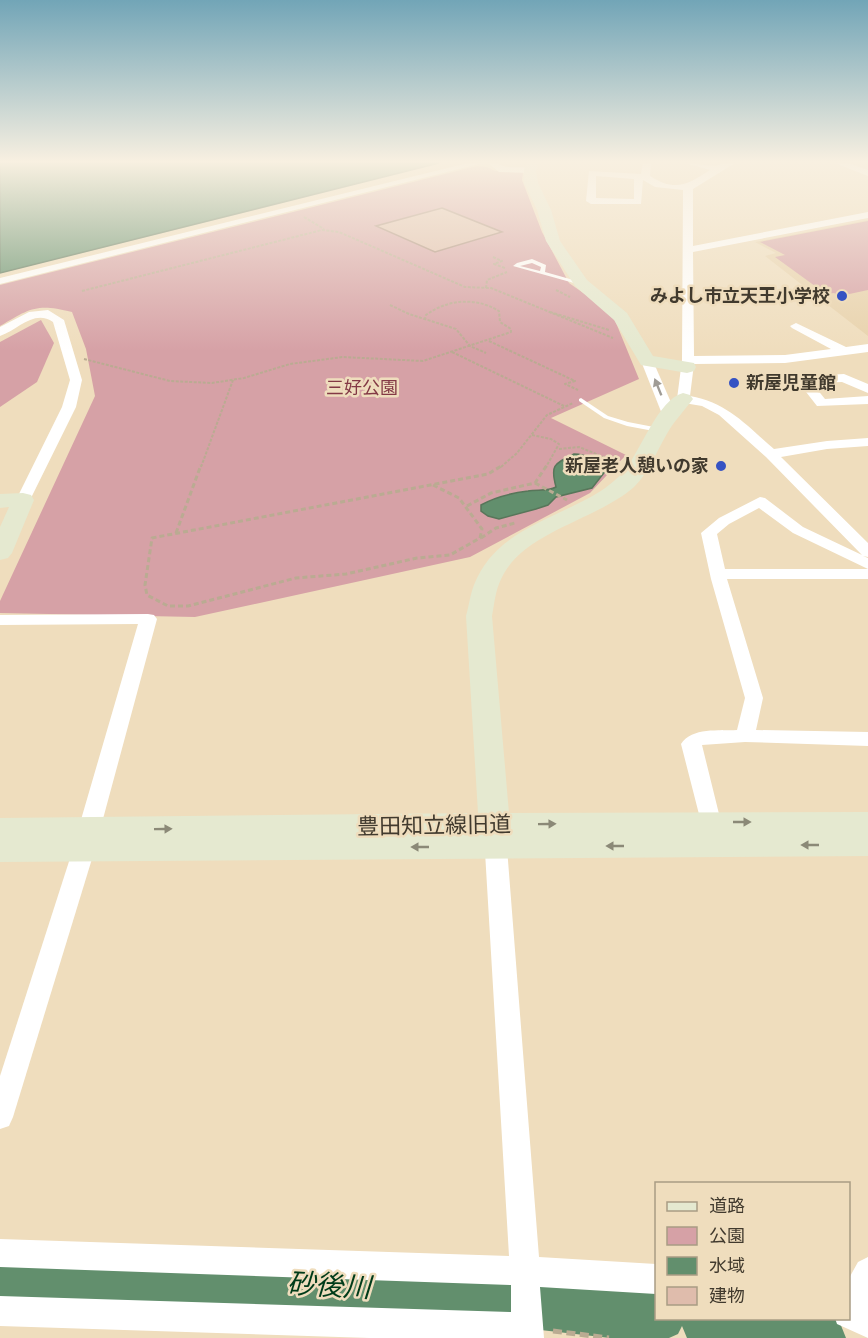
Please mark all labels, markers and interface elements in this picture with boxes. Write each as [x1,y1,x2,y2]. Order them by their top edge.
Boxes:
place label: みよし市立天王小学校 [650,284,830,307]
marker: みよし市立天王小学校 [835,289,849,303]
place label: 新屋児童館 [746,371,836,394]
park label: 三好公園 [326,376,398,399]
marker: 新屋児童館 [727,376,741,390]
one-way arrow [653,378,662,396]
place label: 新屋老人憩いの家 [565,454,709,477]
marker: 新屋老人憩いの家 [714,459,728,473]
street label: 豊田知立線旧道 [357,810,511,840]
one-way arrow [733,817,752,827]
one-way arrow [538,819,557,829]
one-way arrow [154,824,173,833]
one-way arrow [800,840,819,850]
one-way arrow [605,841,624,851]
one-way arrow [410,843,429,852]
legend [655,1182,850,1320]
text: 道路 [709,1194,745,1217]
text: 公園 [709,1224,745,1247]
text: 水域 [709,1254,745,1277]
water label: 砂後川 [286,1265,375,1304]
text: 建物 [709,1284,745,1307]

